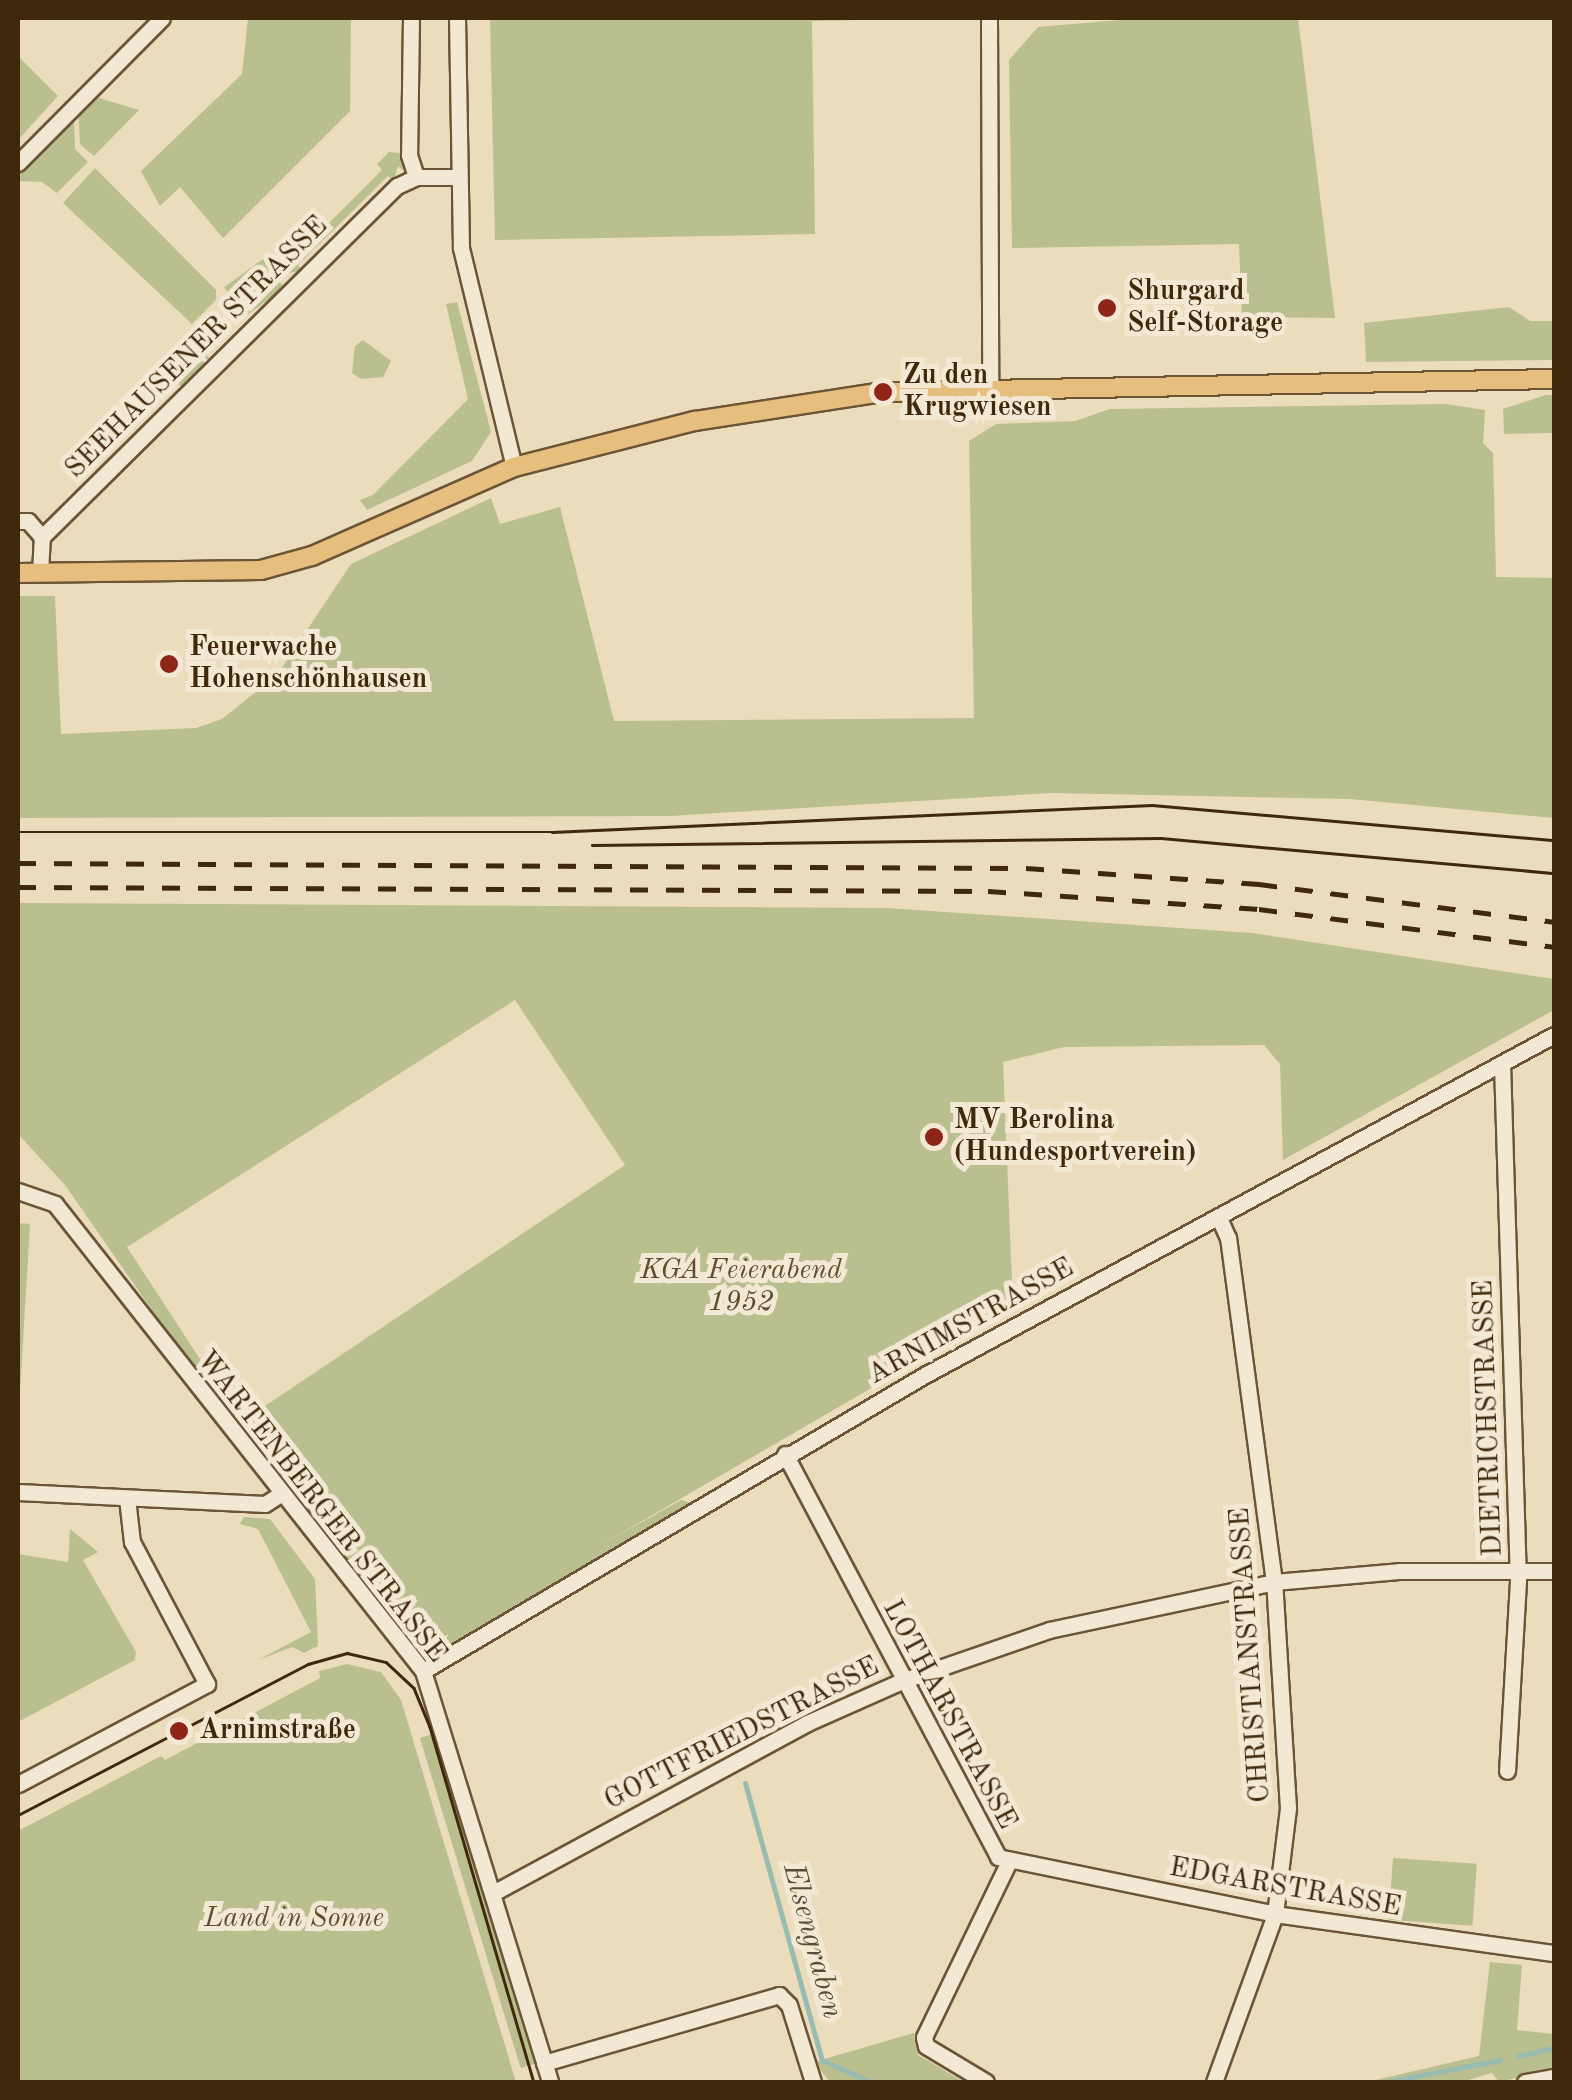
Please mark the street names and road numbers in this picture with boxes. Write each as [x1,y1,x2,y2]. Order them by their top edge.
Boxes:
street label: SEEHAUSENER STRASSE [59,210,335,486]
street label: ARNIMSTRASSE [862,1251,1080,1393]
street label: DIETRICHSTRASSE [1467,1279,1511,1557]
street label: WARTENBERGER STRASSE [189,1344,453,1670]
street label: CHRISTIANSTRASSE [1224,1506,1278,1804]
street label: LOTHARSTRASSE [874,1595,1024,1835]
street label: GOTTFRIEDSTRASSE [599,1650,885,1818]
street label: EDGARSTRASSE [1167,1851,1403,1925]

